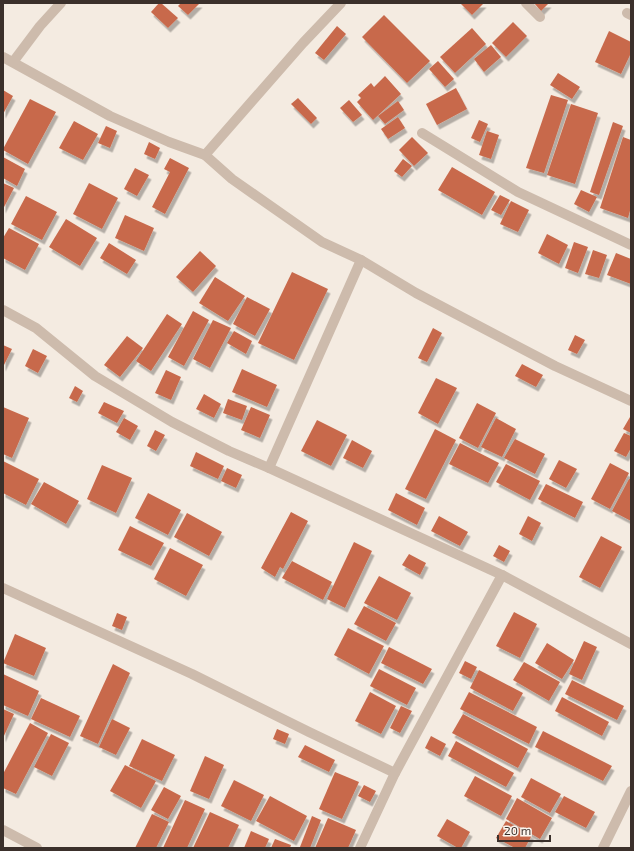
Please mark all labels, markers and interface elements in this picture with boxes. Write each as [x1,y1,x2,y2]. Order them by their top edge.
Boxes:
scale bar [498,817,550,843]
text: 20 m [504,823,531,837]

